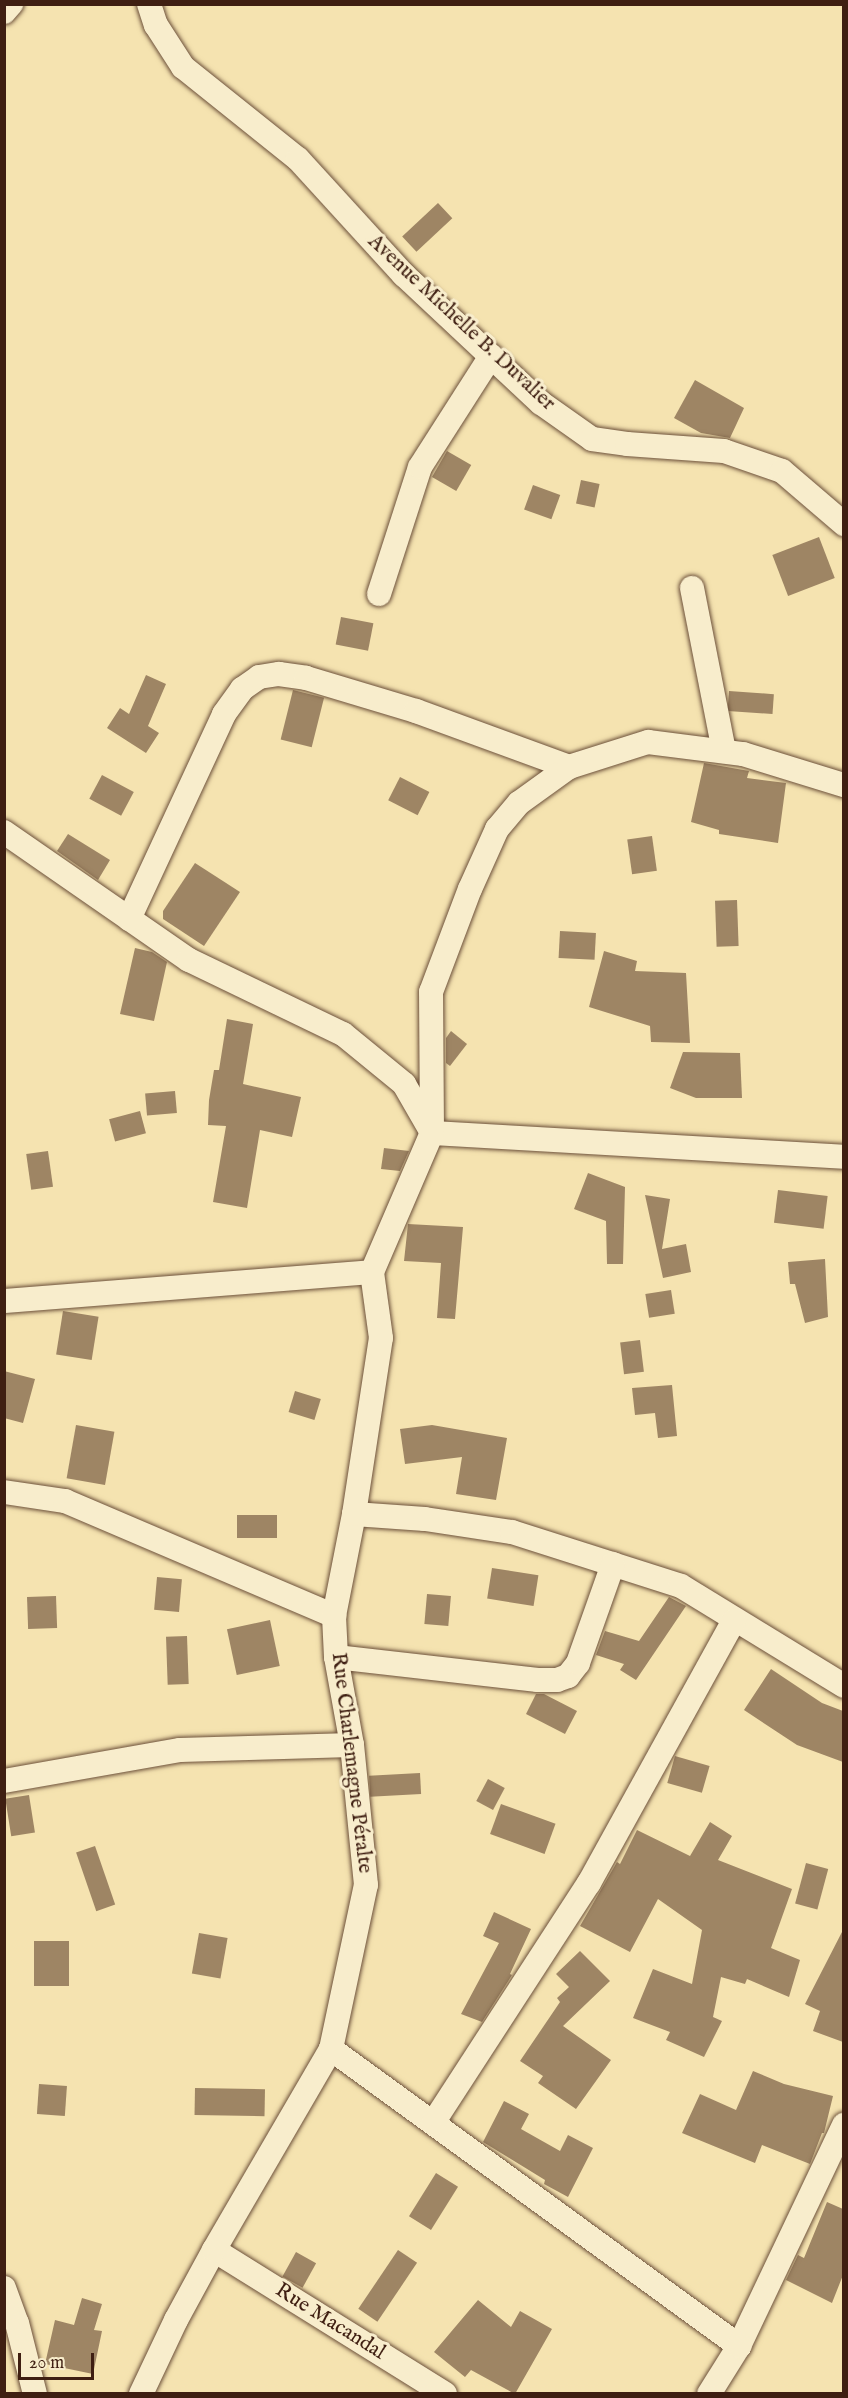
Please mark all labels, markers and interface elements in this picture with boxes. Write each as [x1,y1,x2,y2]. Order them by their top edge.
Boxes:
street label: Avenue Michelle B. Duvalier [362,230,560,416]
street label: Rue Charlemagne Péralte [325,1651,377,1875]
street label: Rue Macandal [270,2278,390,2366]
scale bar [21,2341,98,2379]
text: 20 m [29,2352,64,2375]

